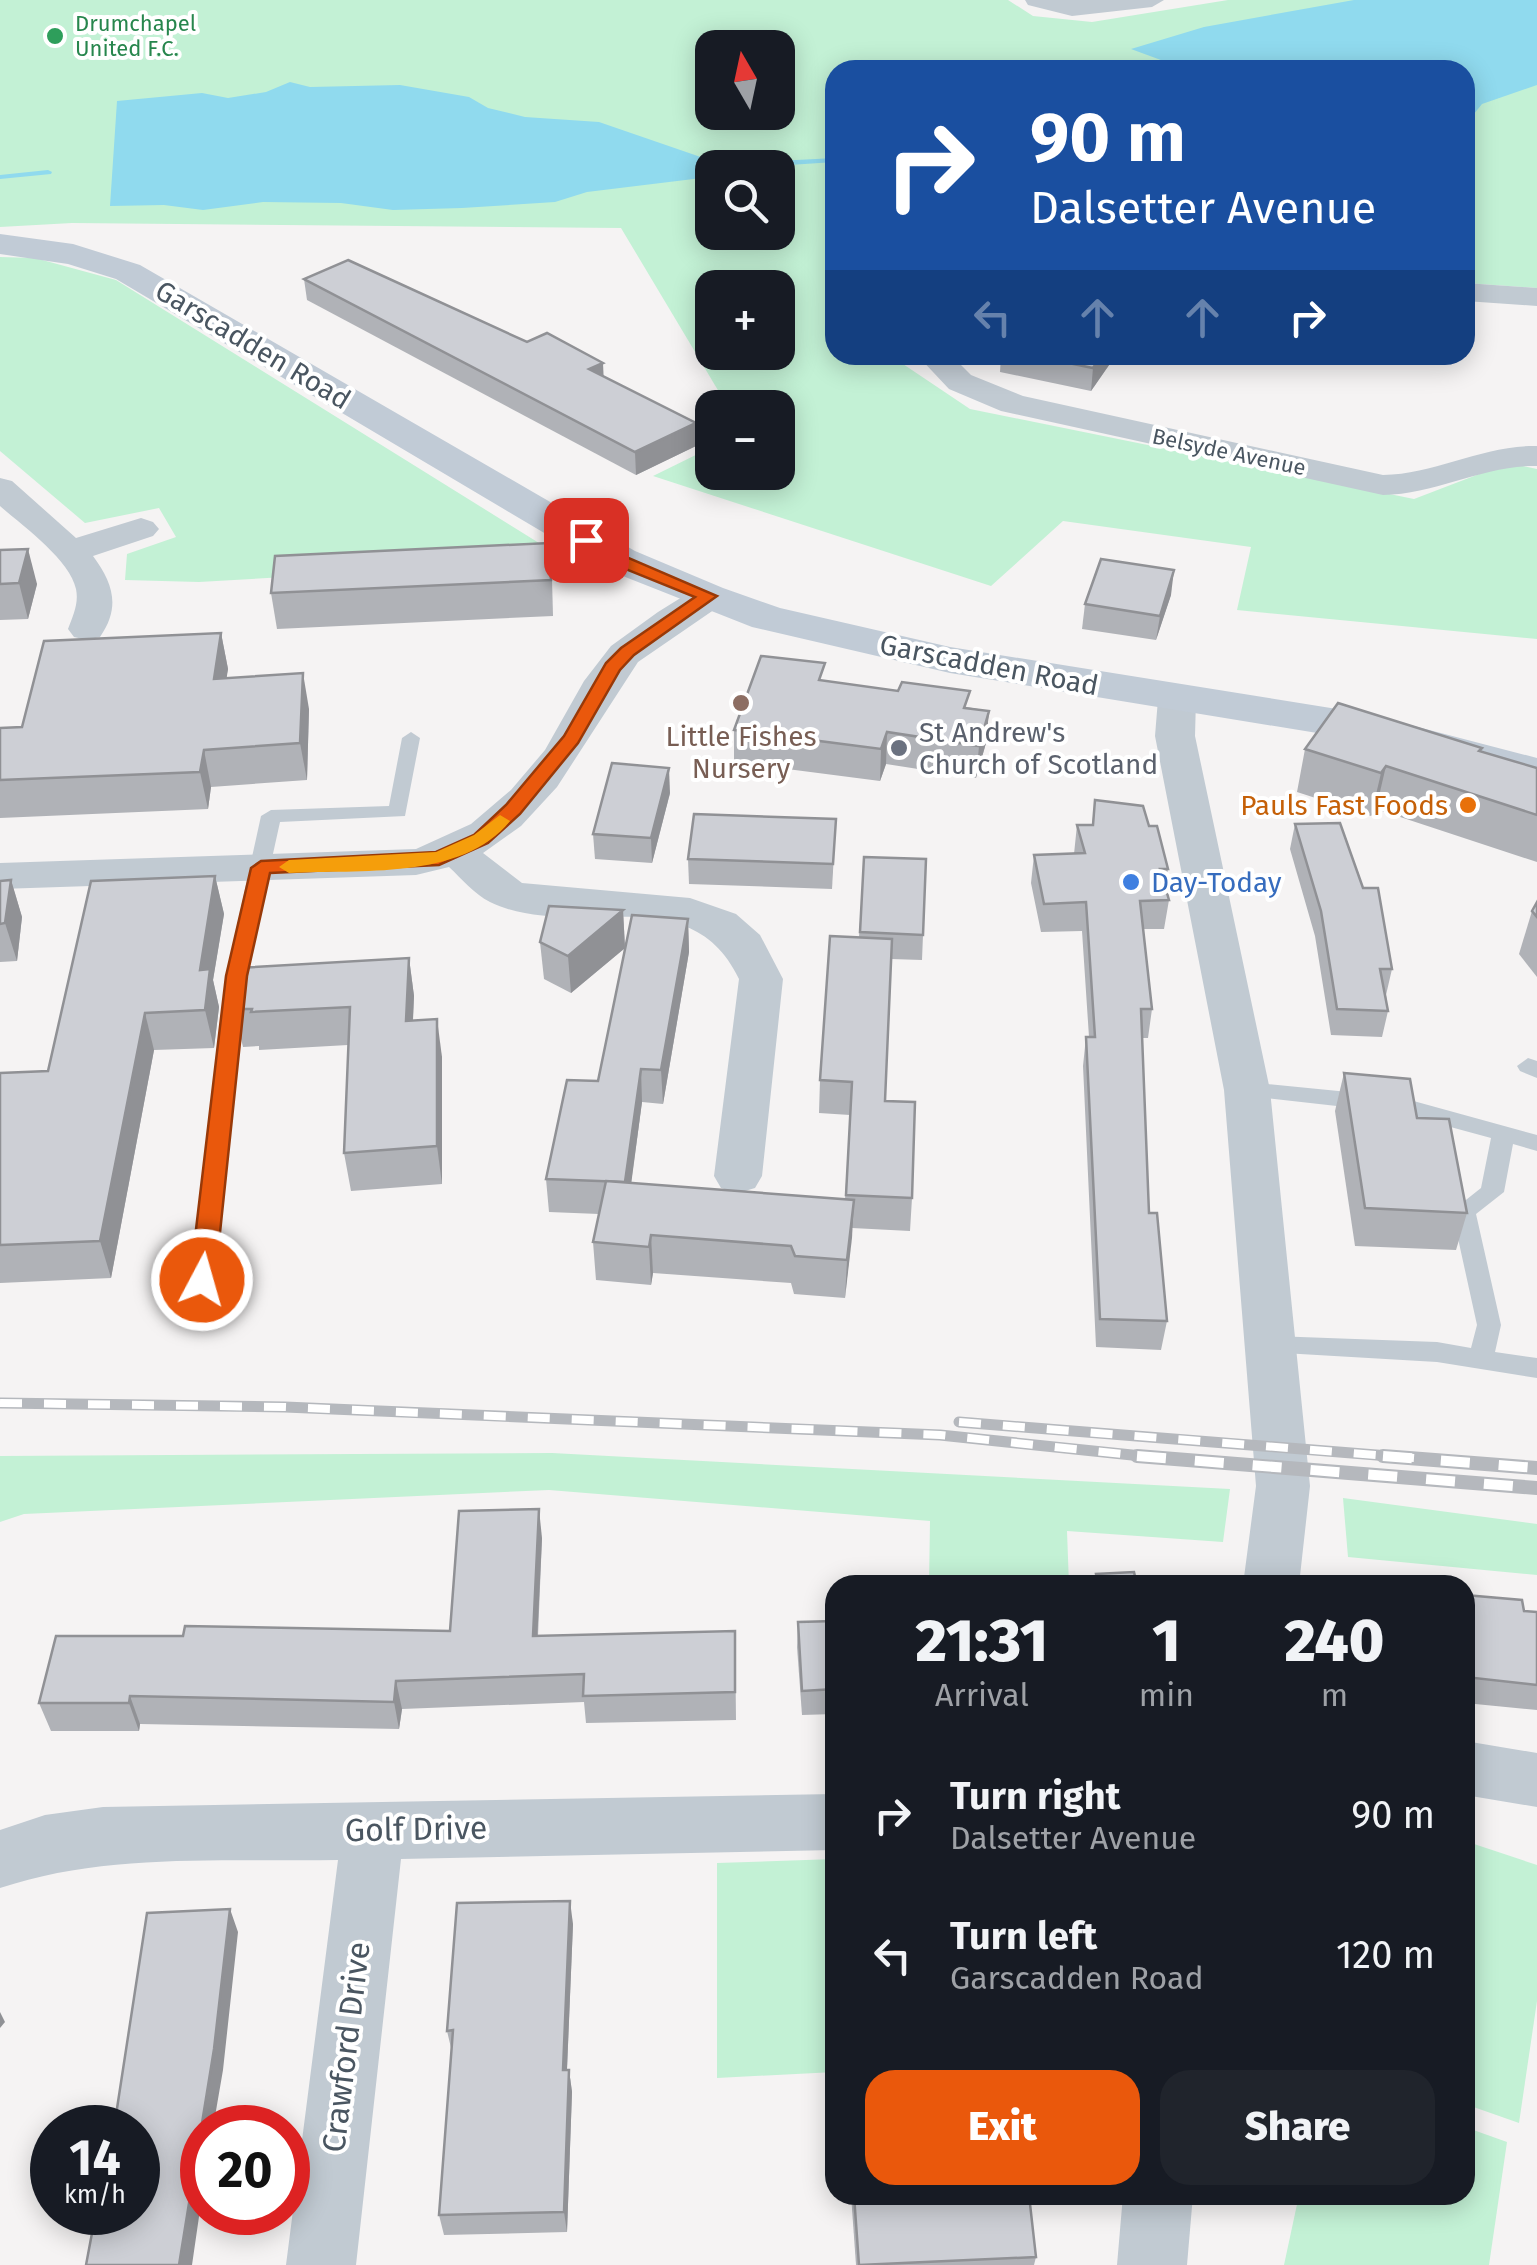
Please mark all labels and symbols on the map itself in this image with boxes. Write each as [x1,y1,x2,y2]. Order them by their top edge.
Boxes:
place label: Drumchapel United F.C. [75,10,196,62]
marker: Drumchapel United F.C. [44,25,66,47]
north arrow [695,30,795,130]
street label: Garscadden Road [149,274,357,416]
street label: Belsyde Avenue [1150,423,1308,481]
pin [544,498,629,583]
street label: Garscadden Road [877,628,1101,702]
marker: Little Fishes Nursery [730,692,752,714]
place label: St Andrew's Church of Scotland [919,716,1158,781]
place label: Little Fishes Nursery [665,720,817,785]
marker: St Andrew's Church of Scotland [888,737,910,759]
place label: Pauls Fast Foods [1240,789,1448,822]
marker: Pauls Fast Foods [1457,794,1479,816]
place label: Day-Today [1151,866,1282,899]
marker: Day-Today [1120,871,1142,893]
position arrow [150,1228,254,1332]
street label: Golf Drive [344,1809,488,1849]
street label: Crawford Drive [314,1939,378,2155]
speed limit sign: 20 [180,2105,310,2235]

